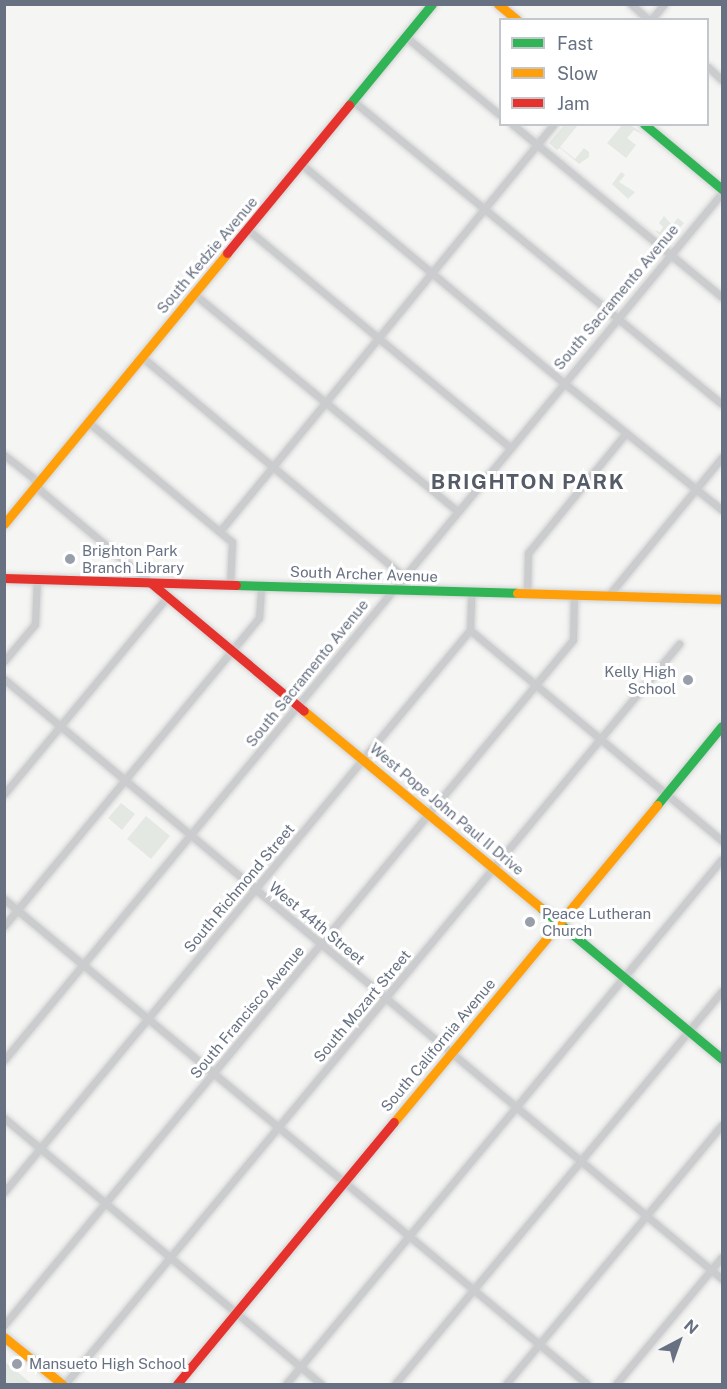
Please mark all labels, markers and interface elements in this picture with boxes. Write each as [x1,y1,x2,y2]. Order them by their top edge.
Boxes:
legend [499,18,709,126]
text: Fast [557,33,593,54]
text: Slow [557,63,598,84]
text: Jam [557,93,590,114]
street label: South Kedzie Avenue [153,193,261,317]
street label: South Sacramento Avenue [550,220,682,374]
district label: BRIGHTON PARK [431,469,625,495]
place label: Brighton Park Branch Library [82,541,184,576]
marker: Brighton Park Branch Library [63,552,77,566]
street label: South Archer Avenue [290,562,438,586]
street label: South Sacramento Avenue [242,596,372,750]
place label: Kelly High School [604,662,676,697]
marker: Kelly High School [681,673,695,687]
street label: West Pope John Paul II Drive [366,739,528,879]
street label: South Richmond Street [180,820,298,956]
street label: West 44th Street [265,878,369,968]
place label: Peace Lutheran Church [542,904,651,939]
marker: Peace Lutheran Church [523,915,537,929]
street label: South Francisco Avenue [186,942,308,1082]
street label: South Mozart Street [310,946,414,1066]
street label: South California Avenue [377,975,499,1115]
north arrow [649,1311,709,1371]
text: N [680,1316,702,1338]
place label: Mansueto High School [29,1355,186,1373]
marker: Mansueto High School [10,1357,24,1371]

